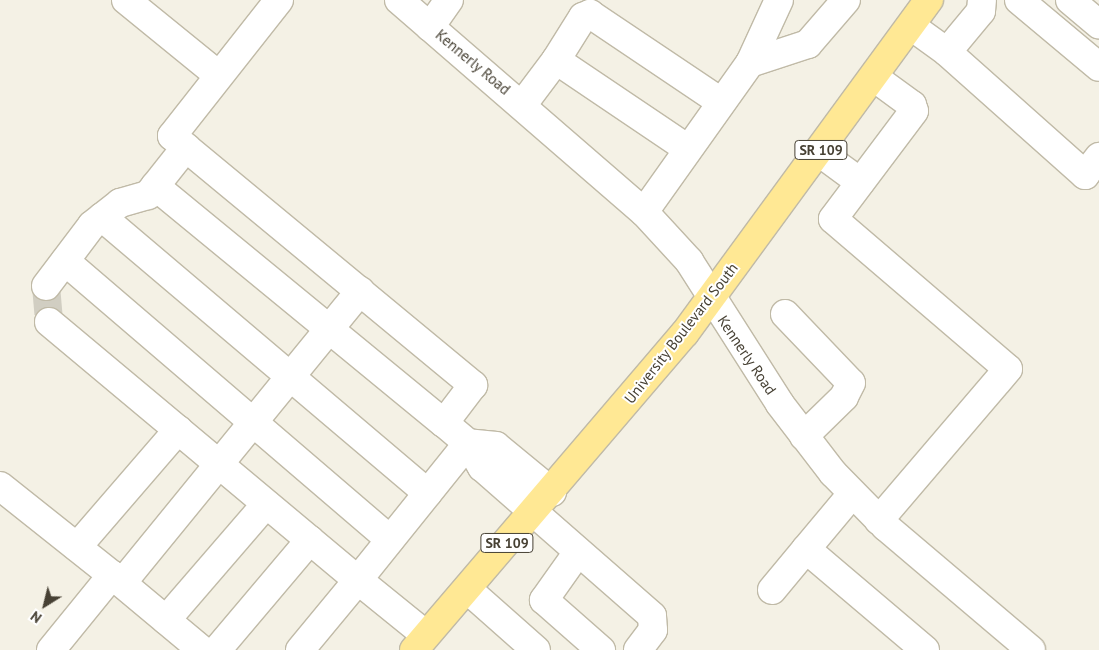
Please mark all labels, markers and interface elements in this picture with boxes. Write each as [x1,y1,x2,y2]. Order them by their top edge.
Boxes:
street label: Kennerly Road [432,25,514,99]
road number: SR 109 [794,138,848,162]
street label: University Boulevard South [620,259,742,407]
street label: Kennerly Road [714,312,780,398]
road number: SR 109 [480,532,534,554]
north arrow [20,580,70,630]
text: N [27,607,45,627]

